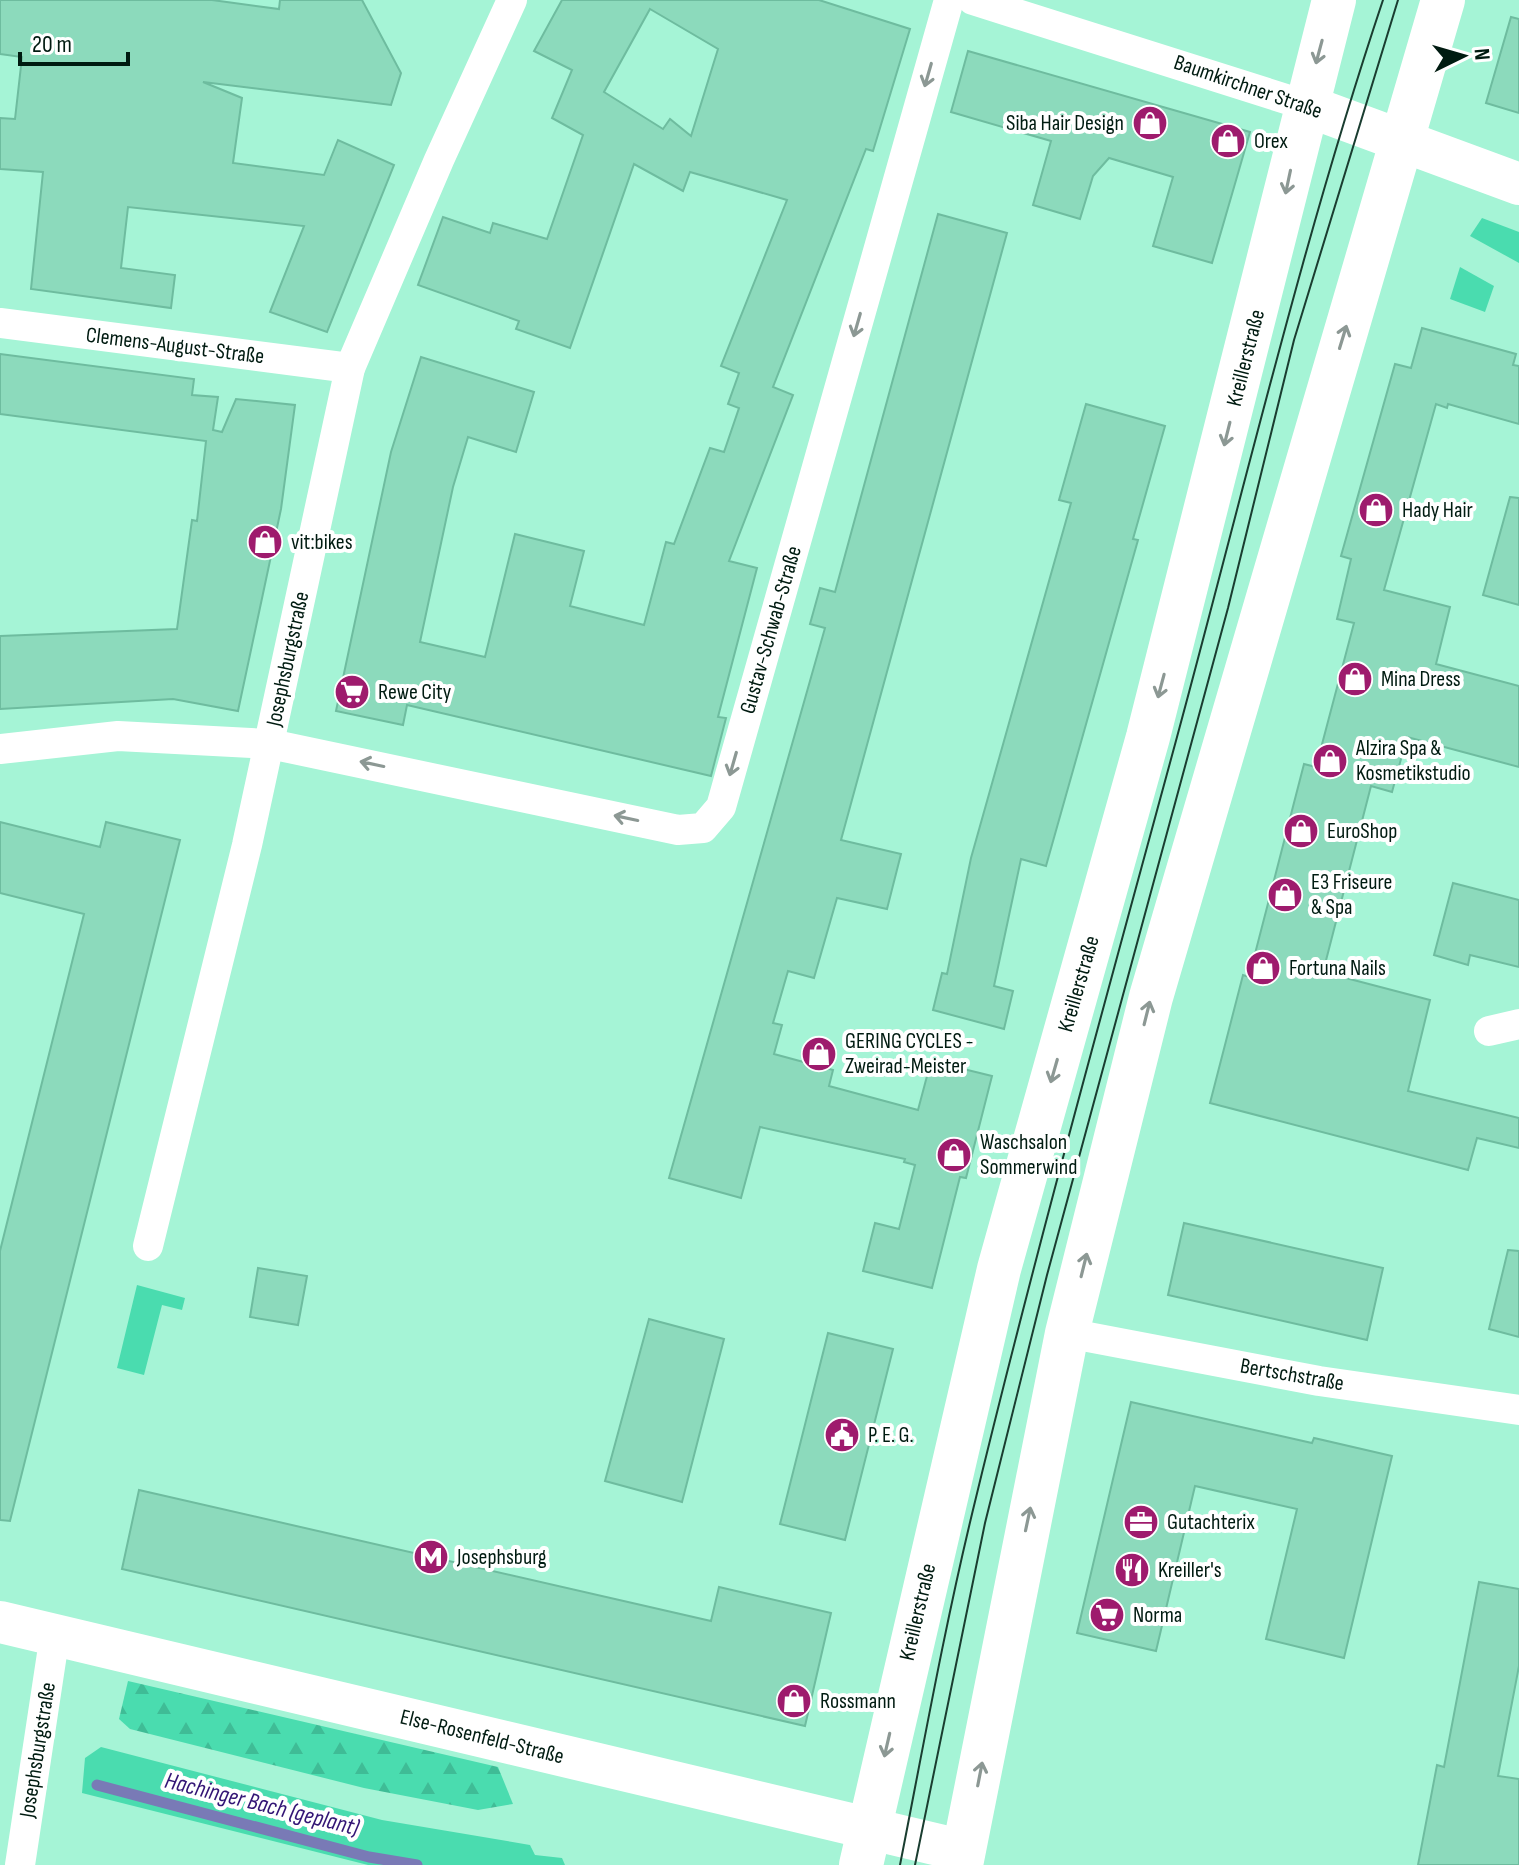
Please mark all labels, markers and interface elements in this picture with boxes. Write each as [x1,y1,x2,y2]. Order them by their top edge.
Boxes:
scale bar [20,16,128,66]
north arrow [1423,16,1503,96]
text: 20 m [32,30,72,59]
one-way arrow [1310,39,1325,65]
text: N [1467,47,1495,61]
street label: Baumkirchner Straße [1170,49,1326,125]
one-way arrow [920,61,935,87]
shop icon: Siba Hair Design [1131,104,1169,142]
place label: Siba Hair Design [1006,110,1124,137]
shop icon: Orex [1209,122,1247,160]
place label: Orex [1254,128,1288,155]
one-way arrow [1280,168,1295,194]
street label: Kreillerstraße [1221,307,1271,409]
one-way arrow [849,312,864,338]
street label: Clemens-August-Straße [84,322,266,370]
one-way arrow [1336,325,1351,351]
one-way arrow [1218,421,1233,447]
shop icon: Hady Hair [1357,491,1395,529]
place label: Hady Hair [1402,497,1473,524]
shop icon: vit:bikes [246,523,284,561]
place label: vit:bikes [291,529,353,556]
street label: Gustav-Schwab-Straße [734,543,808,717]
street label: Josephsburgstraße [260,589,315,730]
shop icon: Mina Dress [1336,660,1374,698]
place label: Mina Dress [1381,666,1461,693]
one-way arrow [1153,672,1168,698]
supermarket icon: Rewe City [333,673,371,711]
place label: Rewe City [378,679,452,706]
place label: Alzira Spa & Kosmetikstudio [1355,735,1471,787]
shop icon: Alzira Spa & Kosmetikstudio [1311,742,1349,780]
one-way arrow [725,750,740,776]
one-way arrow [360,756,385,771]
one-way arrow [614,810,640,825]
shop icon: EuroShop [1282,812,1320,850]
place label: EuroShop [1327,818,1397,845]
place label: E3 Friseure & Spa [1311,869,1392,921]
shop icon: E3 Friseure & Spa [1266,876,1304,914]
street label: Kreillerstraße [1052,933,1106,1035]
shop icon: Fortuna Nails [1244,949,1282,987]
place label: Fortuna Nails [1289,955,1386,982]
one-way arrow [1141,1000,1156,1026]
place label: GERING CYCLES - Zweirad-Meister [845,1028,974,1080]
shop icon: GERING CYCLES - Zweirad-Meister [800,1035,838,1073]
one-way arrow [1046,1058,1061,1084]
place label: Waschsalon Sommerwind [980,1129,1077,1181]
shop icon: Waschsalon Sommerwind [935,1136,973,1174]
one-way arrow [1077,1252,1092,1278]
street label: Bertschstraße [1238,1353,1346,1397]
public building icon: P. E. G. [823,1416,861,1454]
place label: P. E. G. [868,1422,914,1449]
office icon: Gutachterix [1122,1503,1160,1541]
one-way arrow [1021,1506,1036,1532]
place label: Gutachterix [1167,1509,1255,1536]
metro station icon: Josephsburg [412,1538,450,1576]
place label: Josephsburg [456,1544,547,1571]
restaurant icon: Kreiller's [1113,1551,1151,1589]
place label: Kreiller's [1158,1557,1222,1584]
street label: Kreillerstraße [894,1561,942,1663]
supermarket icon: Norma [1088,1596,1126,1634]
place label: Norma [1133,1602,1182,1629]
street label: Josephsburgstraße [14,1680,62,1821]
shop icon: Rossmann [775,1682,813,1720]
place label: Rossmann [820,1688,896,1715]
street label: Else-Rosenfeld-Straße [397,1704,567,1770]
one-way arrow [878,1732,893,1758]
one-way arrow [973,1762,988,1787]
water label: Hachinger Bach (geplant) [162,1766,363,1842]

